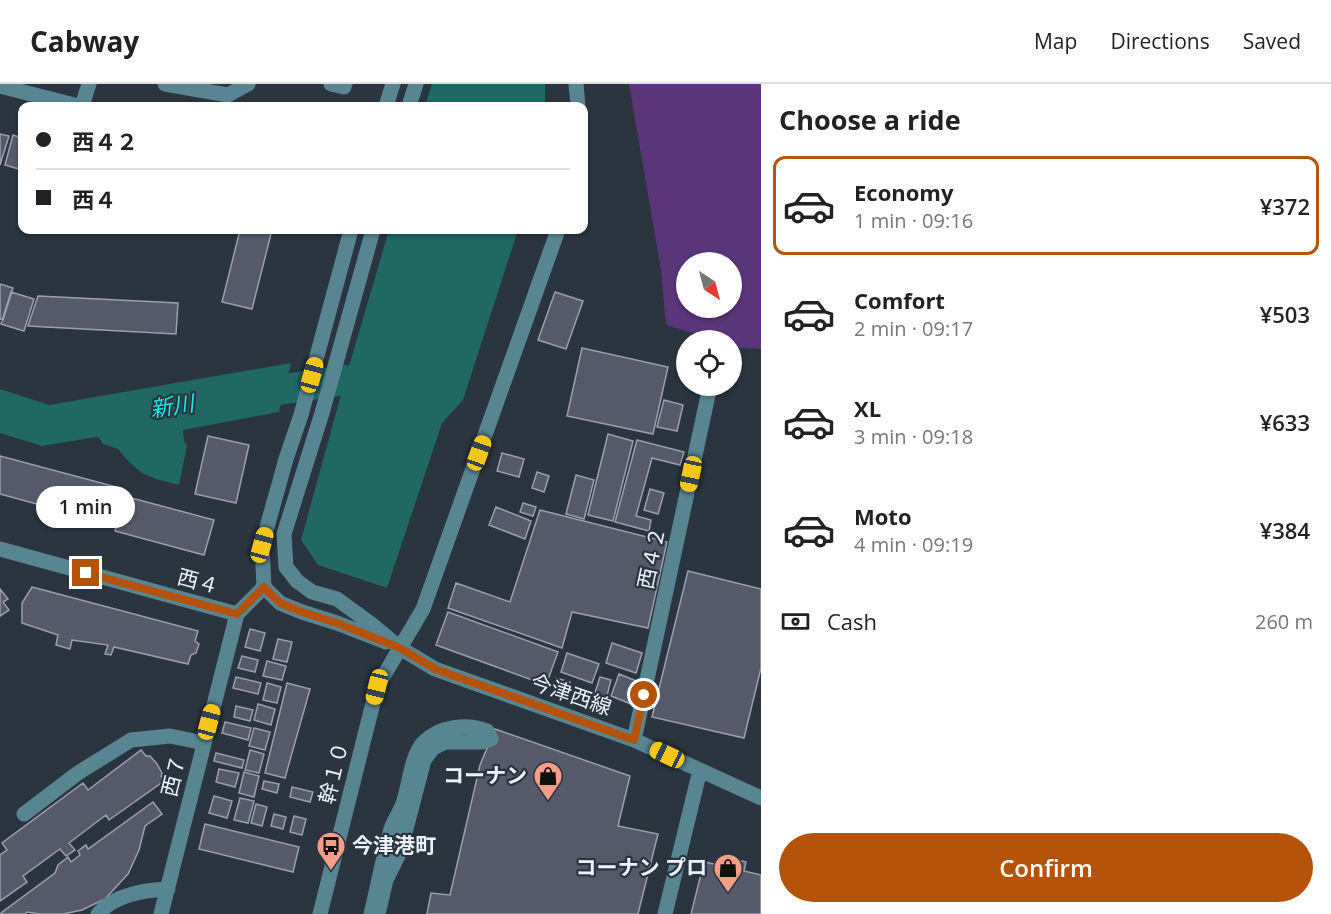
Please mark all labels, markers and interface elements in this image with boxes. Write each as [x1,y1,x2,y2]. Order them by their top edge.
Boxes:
text: Cabway [30,22,139,60]
text: Map [1034,27,1077,55]
text: Directions [1110,27,1210,55]
text: Saved [1243,27,1301,55]
text: Choose a ride [779,101,961,138]
text: 西４２ [72,126,138,156]
text: Economy [854,177,953,207]
icon: car [782,179,836,233]
text: 西４ [72,184,116,214]
text: ¥372 [1260,191,1310,221]
text: 1 min · 09:16 [854,207,973,234]
north arrow [676,252,742,318]
map controls [676,252,742,396]
text: Comfort [854,285,945,315]
icon: car [782,287,836,341]
text: ¥503 [1260,299,1310,329]
text: 2 min · 09:17 [854,315,973,342]
button: locate [676,330,742,396]
car [299,355,325,395]
water label: 新川 [148,386,198,423]
text: XL [854,393,881,423]
icon: car [782,395,836,449]
text: ¥633 [1260,407,1310,437]
text: 3 min · 09:18 [854,423,973,450]
car [464,433,494,473]
car [678,455,704,493]
callout: 1 min [36,486,136,528]
text: 1 min [59,493,113,520]
text: Moto [854,501,912,531]
icon: car [782,503,836,557]
text: ¥384 [1260,515,1310,545]
street label: 西４２ [631,524,671,592]
car [249,525,275,565]
text: 4 min · 09:19 [854,531,973,558]
route end [72,559,99,586]
street label: 西４ [174,562,222,600]
icon: cash [779,605,812,638]
text: Cash [827,606,877,636]
text: 260 m [1255,608,1313,635]
car [364,667,390,707]
street label: 今津西線 [527,667,616,721]
route start [630,681,657,708]
car [196,702,222,742]
street label: 幹１０ [312,739,354,807]
car [647,739,687,771]
street label: 西７ [154,752,192,800]
shop icon: コーナン [532,760,564,802]
place label: コーナン [443,761,527,789]
bus stop icon: 今津港町 [315,830,347,872]
place label: 今津港町 [352,831,436,859]
button: Confirm [779,833,1313,902]
shop icon: コーナン プロ [712,852,744,894]
place label: コーナン プロ [576,853,707,881]

